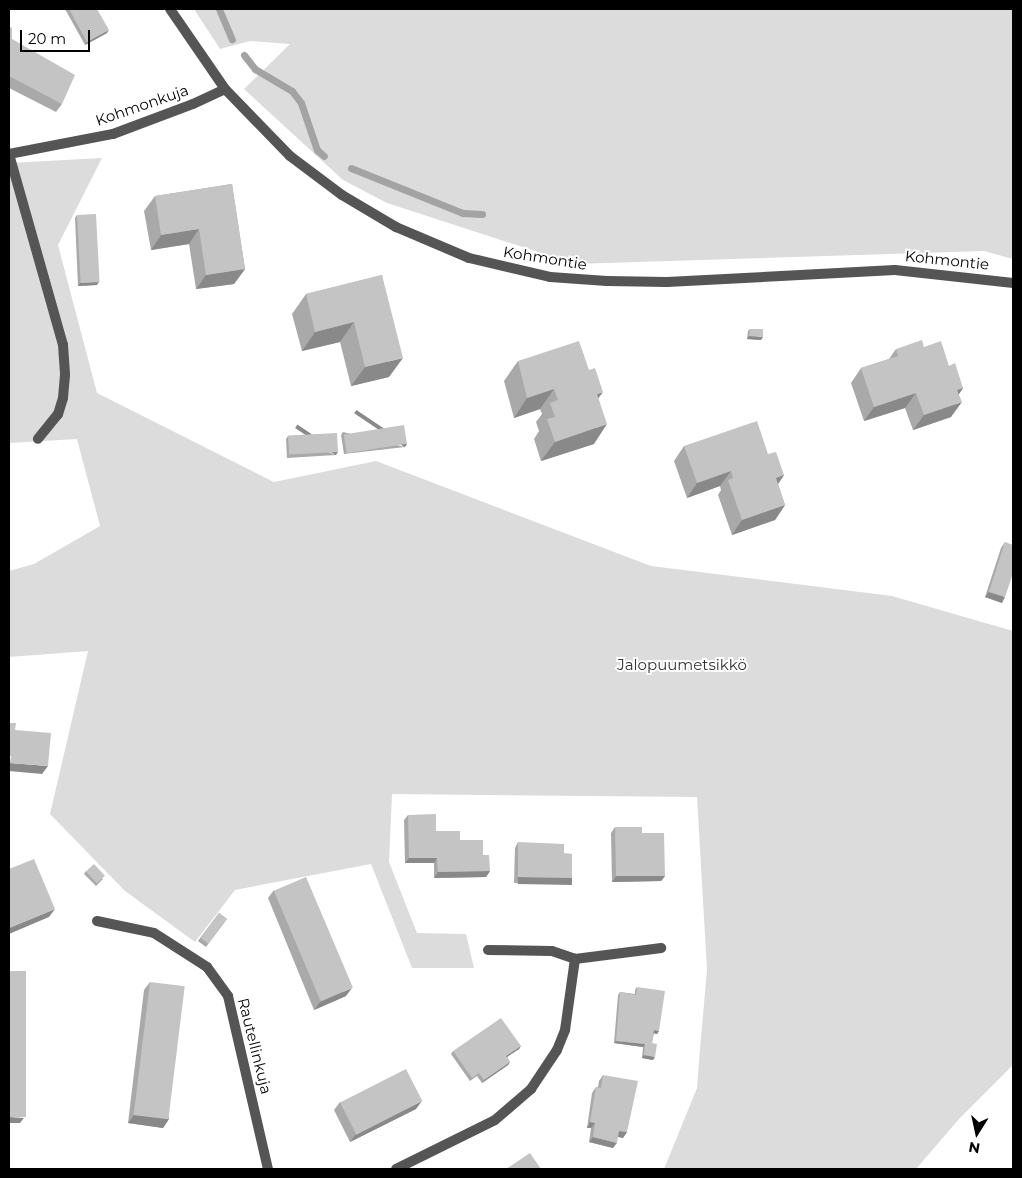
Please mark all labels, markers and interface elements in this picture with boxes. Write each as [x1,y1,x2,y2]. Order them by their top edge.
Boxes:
scale bar [22,20,92,52]
text: 20 m [28,29,66,48]
street label: Kohmonkuja [93,81,191,129]
street label: Kohmontie [502,243,588,273]
street label: Kohmontie [904,247,990,273]
park label: Jalopuumetsikkö [617,656,747,674]
street label: Rautellinkuja [234,996,276,1096]
north arrow [952,1108,1002,1158]
text: N [967,1138,982,1158]

